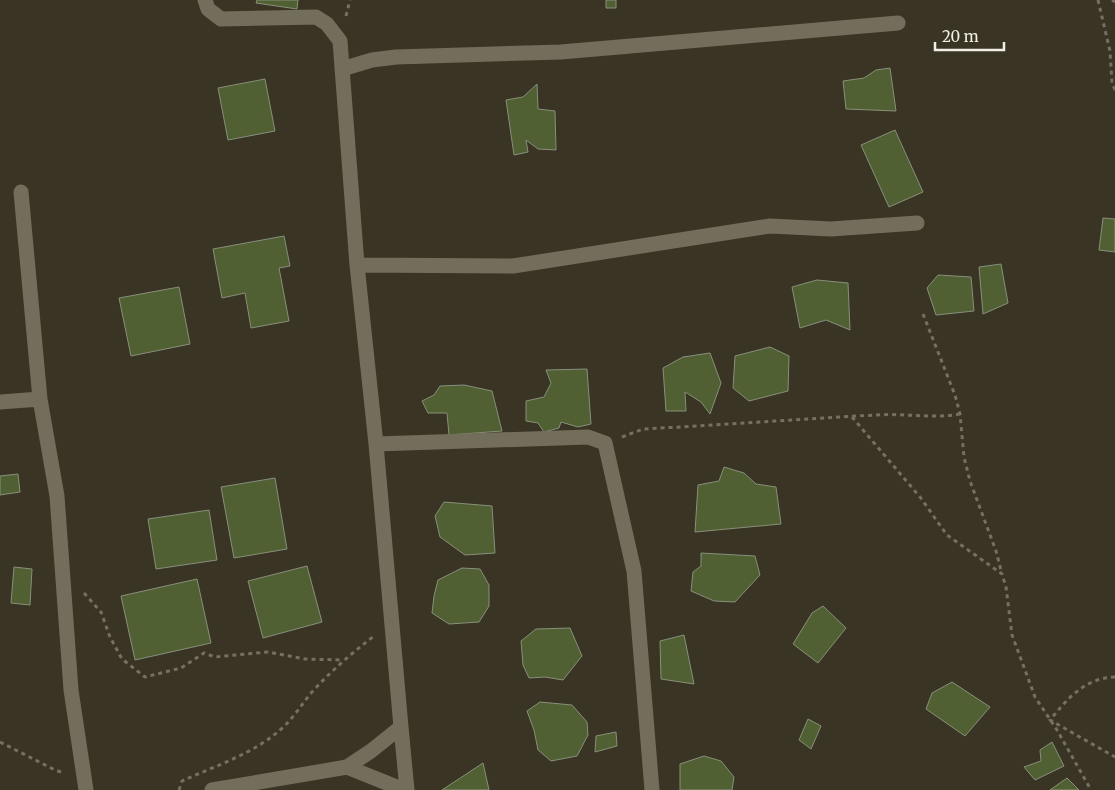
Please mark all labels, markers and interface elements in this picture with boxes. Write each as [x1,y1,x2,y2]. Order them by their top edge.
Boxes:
scale bar [935,20,1004,52]
text: 20 m [942,27,979,46]

